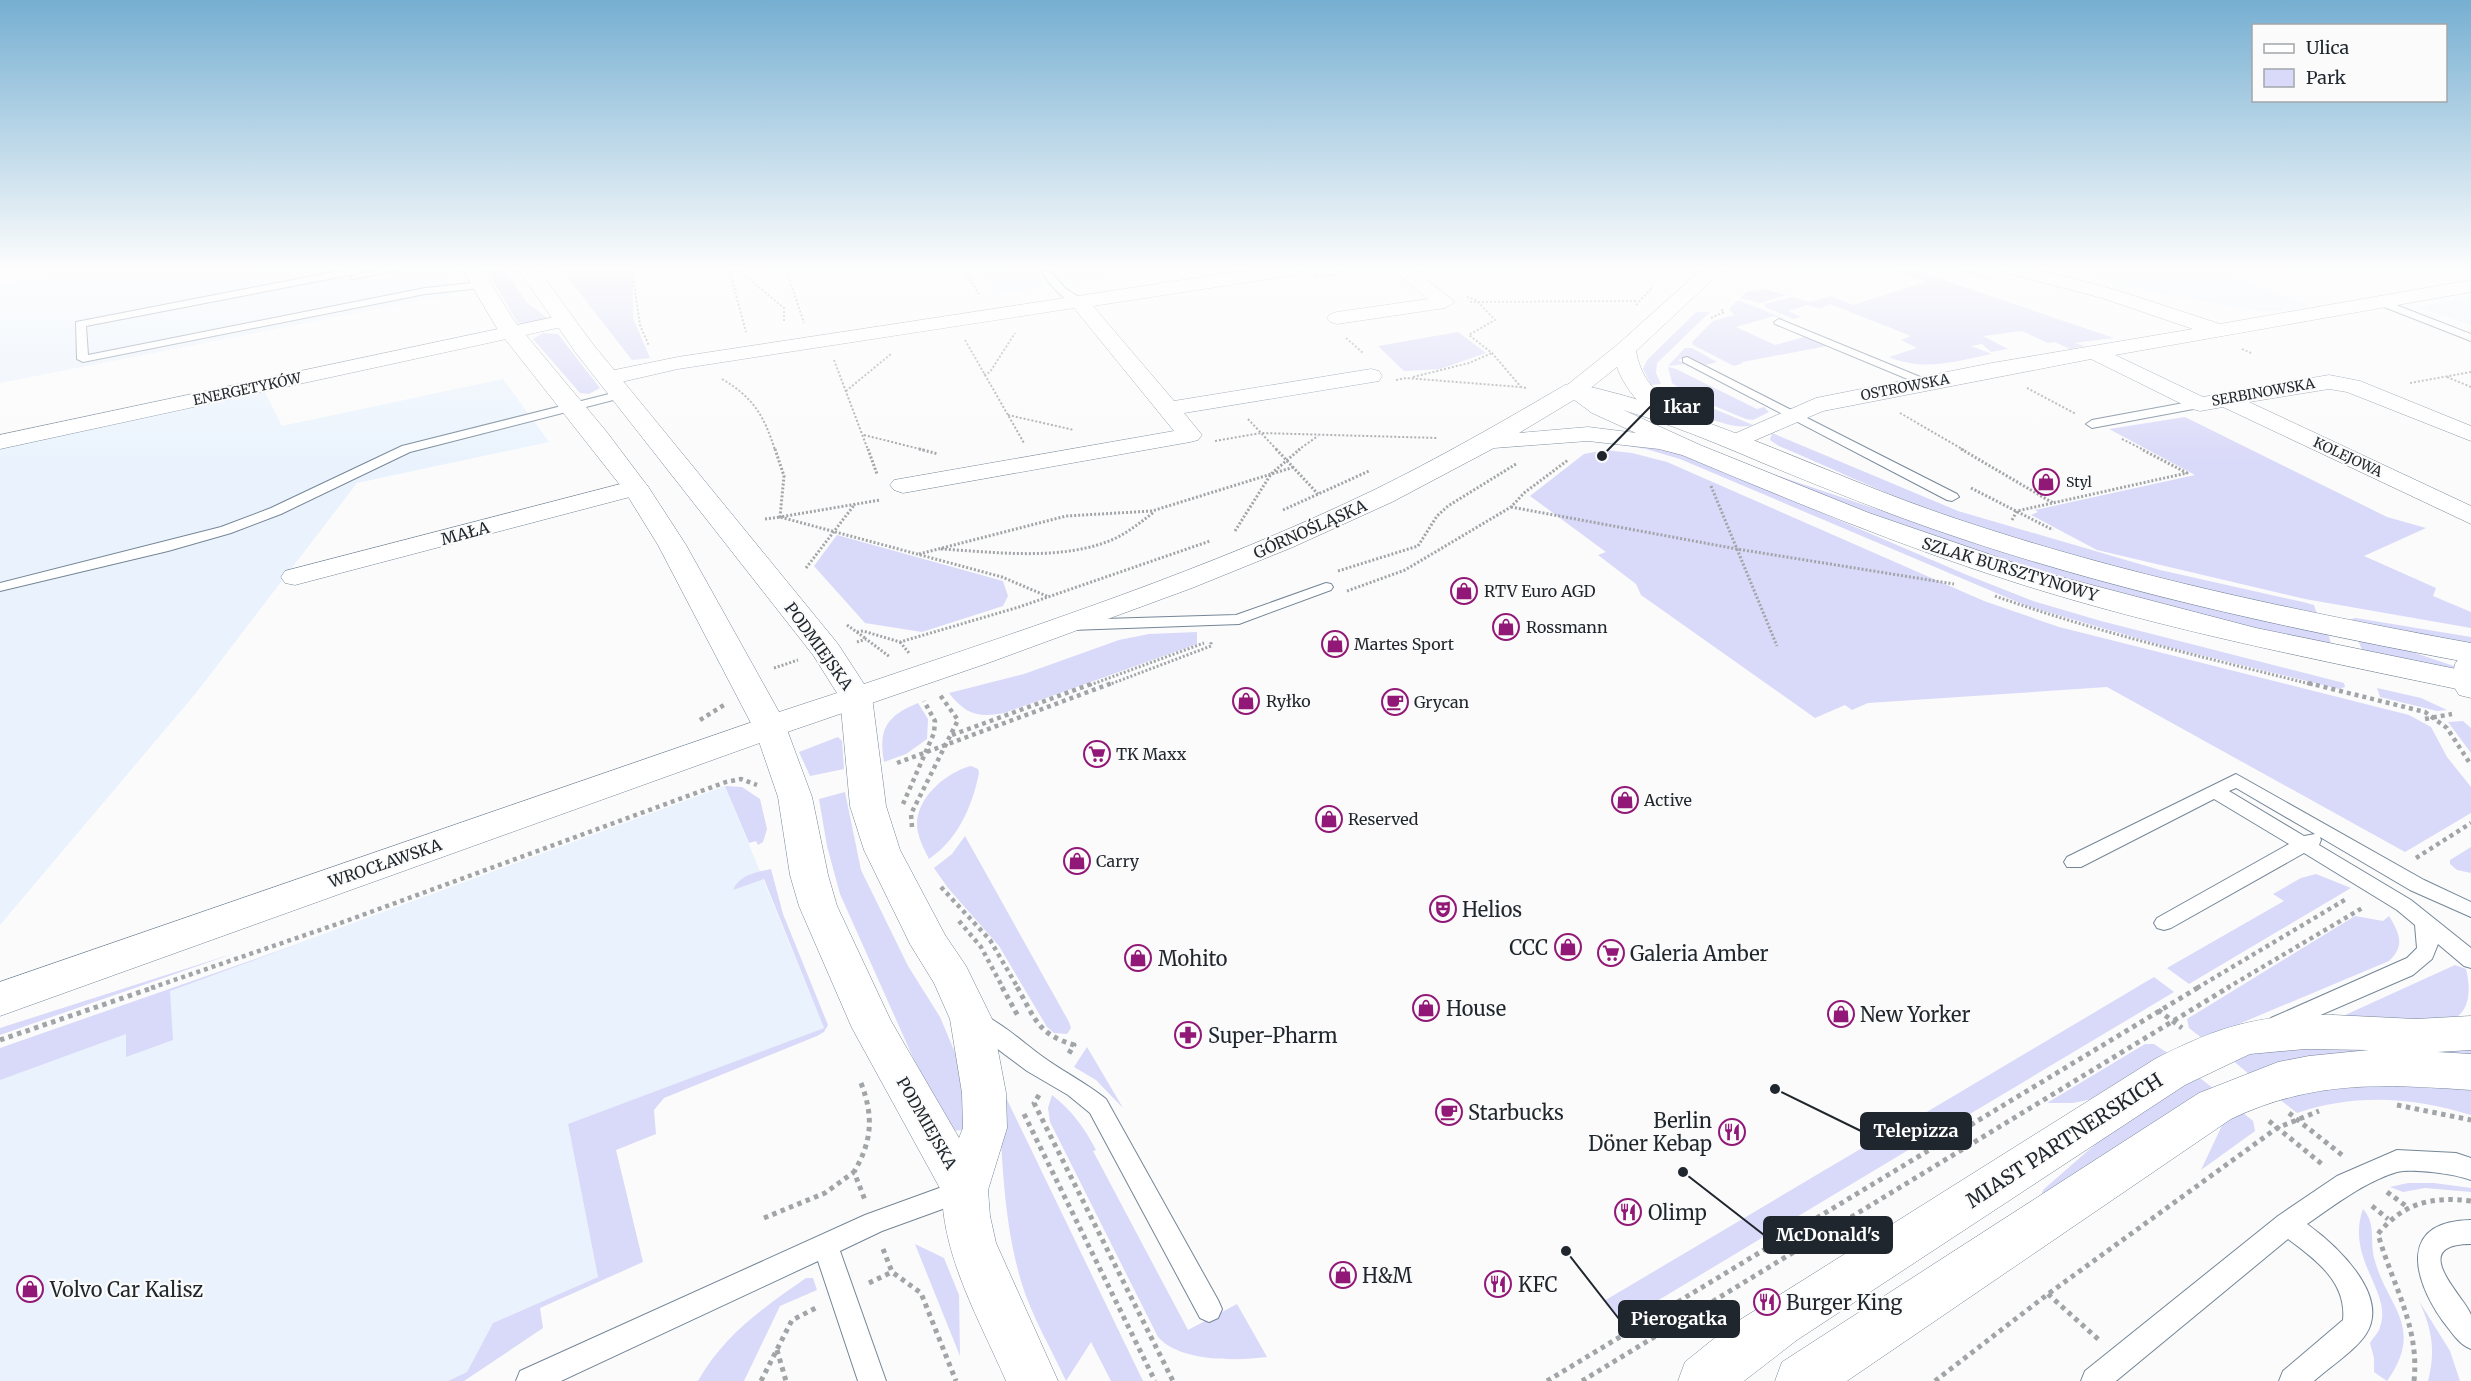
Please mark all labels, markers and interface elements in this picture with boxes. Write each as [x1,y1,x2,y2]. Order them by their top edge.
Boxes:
legend [2252,24,2447,102]
text: Ulica [2306,36,2350,59]
text: Park [2306,66,2347,89]
street label: ENERGETYKÓW [191,369,304,409]
street label: OSTROWSKA [1859,370,1951,404]
street label: SERBINOWSKA [2210,374,2316,410]
callout: Ikar [1651,388,1713,424]
text: Ikar [1663,395,1701,418]
street label: KOLEJOWA [2311,433,2386,481]
shop icon: Styl [2031,467,2061,497]
place label: Styl [2066,473,2093,491]
street label: GÓRNOŚLĄSKA [1250,495,1370,563]
street label: MAŁA [439,517,492,549]
street label: SZLAK BURSZTYNOWY [1920,533,2101,606]
shop icon: RTV Euro AGD [1449,576,1479,606]
place label: RTV Euro AGD [1484,581,1596,601]
street label: PODMIEJSKA [781,598,858,694]
shop icon: Rossmann [1491,612,1521,642]
place label: Rossmann [1526,617,1608,637]
shop icon: Martes Sport [1320,629,1350,659]
place label: Martes Sport [1354,634,1455,654]
shop icon: Ryłko [1231,686,1261,716]
cafe icon: Grycan [1380,687,1410,717]
place label: Ryłko [1266,691,1311,711]
place label: Grycan [1414,692,1470,712]
supermarket icon: TK Maxx [1082,739,1112,769]
place label: TK Maxx [1116,744,1187,764]
shop icon: Active [1610,785,1640,815]
place label: Active [1643,790,1692,810]
shop icon: Reserved [1314,804,1344,834]
place label: Reserved [1348,809,1419,829]
street label: WROCŁAWSKA [325,834,445,892]
shop icon: Carry [1062,846,1092,876]
place label: Carry [1096,851,1140,871]
theatre icon: Helios [1428,894,1458,924]
place label: Helios [1462,897,1522,922]
shop icon: CCC [1553,932,1583,962]
place label: CCC [1509,935,1548,960]
supermarket icon: Galeria Amber [1596,938,1626,968]
place label: Galeria Amber [1630,941,1769,966]
shop icon: Mohito [1123,943,1153,973]
place label: Mohito [1158,946,1228,971]
shop icon: House [1411,993,1441,1023]
place label: House [1446,996,1506,1021]
shop icon: New Yorker [1826,999,1856,1029]
place label: New Yorker [1860,1002,1970,1027]
pharmacy icon: Super-Pharm [1173,1020,1203,1050]
place label: Super-Pharm [1208,1023,1338,1048]
street label: MIAST PARTNERSKICH [1961,1067,2167,1213]
street label: PODMIEJSKA [893,1073,962,1173]
cafe icon: Starbucks [1434,1097,1464,1127]
place label: Starbucks [1468,1100,1564,1125]
place label: Berlin Döner Kebap [1588,1108,1712,1156]
callout: Telepizza [1861,1113,1971,1149]
restaurant icon: Berlin Döner Kebap [1717,1117,1747,1147]
text: Telepizza [1873,1119,1959,1142]
restaurant icon: Olimp [1613,1197,1643,1227]
place label: Olimp [1648,1200,1707,1225]
callout: McDonald's [1764,1217,1892,1253]
text: McDonald's [1776,1223,1880,1246]
shop icon: H&M [1328,1260,1358,1290]
place label: H&M [1362,1263,1412,1288]
restaurant icon: KFC [1483,1269,1513,1299]
place label: KFC [1518,1272,1558,1297]
shop icon: Volvo Car Kalisz [15,1274,45,1304]
place label: Volvo Car Kalisz [49,1277,203,1302]
restaurant icon: Burger King [1752,1287,1782,1317]
place label: Burger King [1786,1290,1902,1315]
callout: Pierogatka [1619,1301,1739,1337]
text: Pierogatka [1631,1307,1727,1330]

